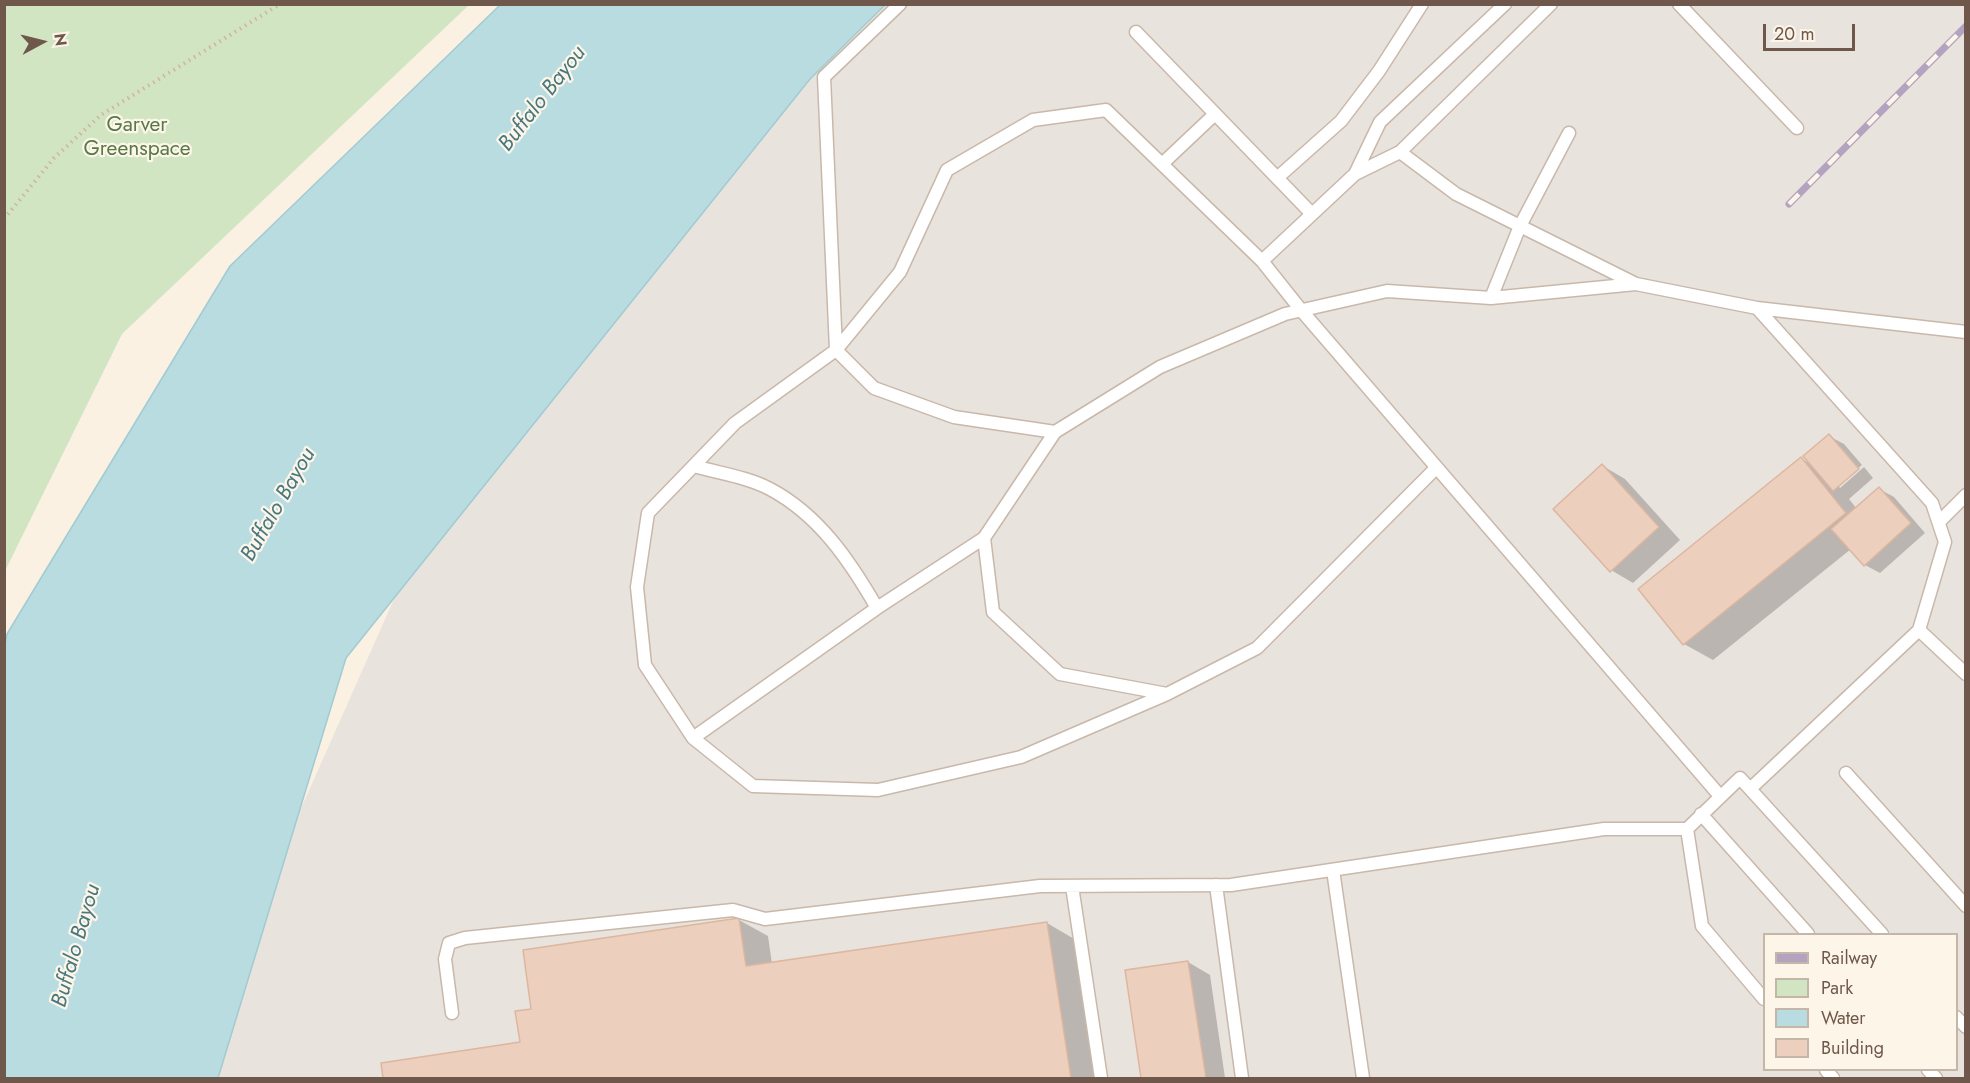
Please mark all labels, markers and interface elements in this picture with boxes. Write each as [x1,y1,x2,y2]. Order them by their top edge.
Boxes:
north arrow [12,12,72,72]
scale bar [1766,12,1858,50]
text: 20 m [1774,21,1814,47]
text: N [48,32,73,47]
water label: Buffalo Bayou [494,41,592,157]
park label: Garver Greenspace [83,113,191,163]
water label: Buffalo Bayou [236,444,322,566]
water label: Buffalo Bayou [47,882,107,1010]
legend [1763,933,1958,1071]
text: Railway [1821,945,1877,971]
text: Park [1821,975,1853,1001]
text: Water [1821,1005,1865,1031]
text: Building [1821,1035,1884,1061]

